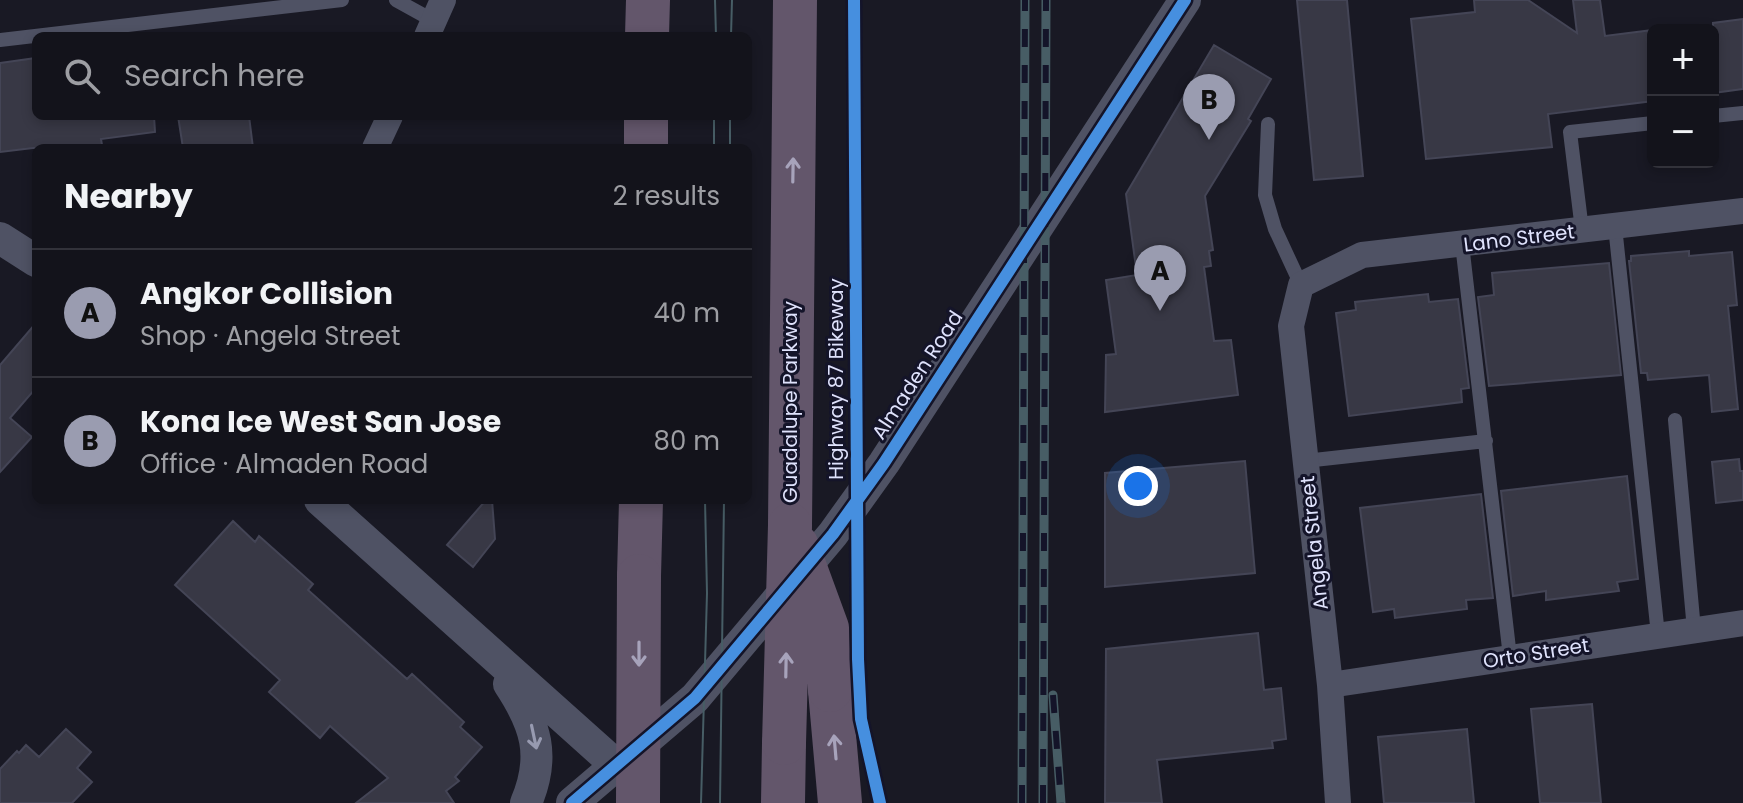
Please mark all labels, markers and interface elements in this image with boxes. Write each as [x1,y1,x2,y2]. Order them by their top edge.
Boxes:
map controls [1647,24,1719,168]
button: + [1647,24,1719,96]
search box [32,32,752,120]
icon: search [60,54,104,98]
text: Search here [124,54,305,97]
pin: B [1183,74,1235,140]
button: − [1647,96,1719,168]
one-way arrow [785,157,800,184]
text: Nearby [64,172,193,220]
text: 2 results [613,178,720,214]
street label: Lano Street [1462,217,1576,259]
pin: A [1134,245,1186,311]
text: Angkor Collision [140,272,393,315]
street label: Highway 87 Bikeway [822,278,850,480]
text: A [80,295,100,331]
text: 40 m [654,295,720,331]
street label: Guadalupe Parkway [776,301,804,503]
street label: Almaden Road [865,305,969,445]
text: Shop · Angela Street [140,318,400,354]
text: Kona Ice West San Jose [140,400,501,443]
text: B [81,423,99,459]
text: 80 m [654,423,720,459]
text: Office · Almaden Road [140,446,428,482]
your location [1118,466,1158,506]
street label: Angela Street [1293,475,1335,611]
street label: Orto Street [1481,631,1591,675]
one-way arrow [631,640,647,667]
one-way arrow [778,652,794,679]
one-way arrow [527,723,542,749]
one-way arrow [827,734,842,761]

